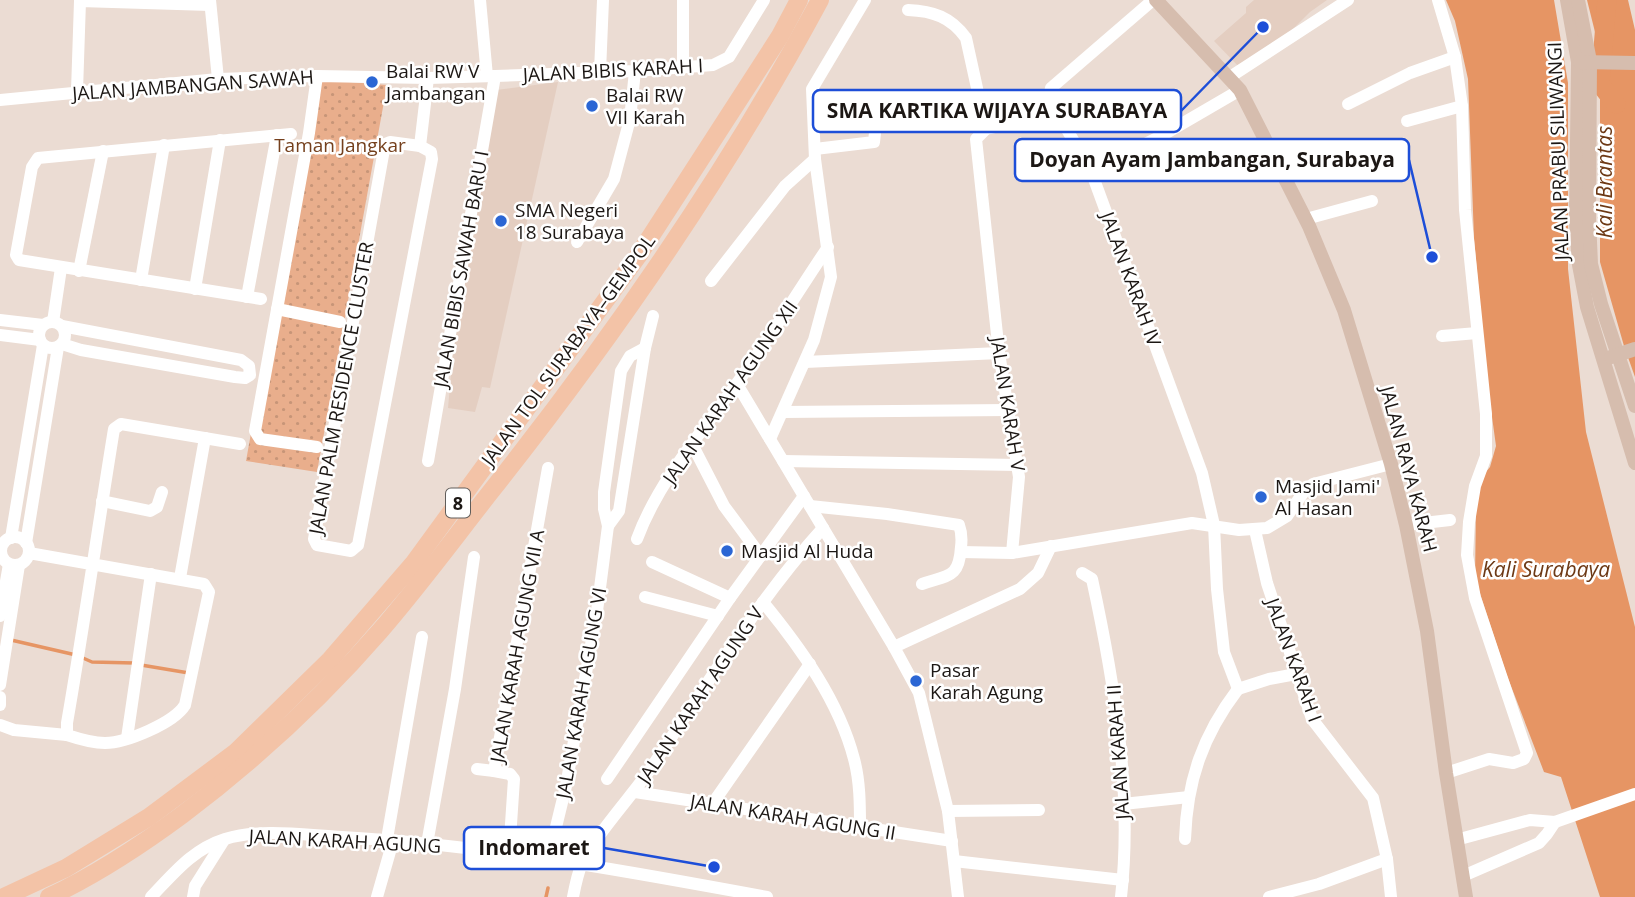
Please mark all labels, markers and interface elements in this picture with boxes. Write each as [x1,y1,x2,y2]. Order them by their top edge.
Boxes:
street label: JALAN PRABU SILIWANGI [1541,41,1575,263]
street label: JALAN BIBIS KARAH I [520,52,704,88]
place label: Balai RW V Jambangan [384,58,486,106]
street label: JALAN JAMBANGAN SAWAH [69,64,315,107]
marker: Balai RW V Jambangan [364,74,380,90]
place label: Balai RW VII Karah [606,82,685,130]
callout: SMA KARTIKA WIJAYA SURABAYA [813,90,1181,132]
text: SMA KARTIKA WIJAYA SURABAYA [827,96,1168,124]
marker: Balai RW VII Karah [584,98,600,114]
water label: Kali Brantas [1590,126,1618,238]
park label: Taman Jangkar [274,132,406,158]
callout: Doyan Ayam Jambangan, Surabaya [1015,139,1409,181]
text: Doyan Ayam Jambangan, Surabaya [1029,145,1395,173]
street label: JALAN BIBIS SAWAH BARU I [427,149,495,391]
place label: SMA Negeri 18 Surabaya [515,197,624,245]
street label: JALAN KARAH IV [1094,206,1168,350]
marker: SMA Negeri 18 Surabaya [493,213,509,229]
street label: JALAN TOL SURABAYA–GEMPOL [474,229,661,473]
street label: JALAN PALM RESIDENCE CLUSTER [302,239,380,538]
street label: JALAN KARAH AGUNG XII [655,295,803,491]
street label: JALAN KARAH V [984,333,1032,474]
street label: JALAN RAYA KARAH [1374,381,1444,555]
place label: Masjid Jami' Al Hasan [1275,473,1380,521]
road number: 8 [446,489,470,518]
marker: Masjid Jami' Al Hasan [1253,489,1269,505]
street label: JALAN KARAH AGUNG VII A [483,527,550,767]
place label: Masjid Al Huda [741,538,873,564]
marker: Masjid Al Huda [719,543,735,559]
water label: Kali Surabaya [1482,555,1610,583]
street label: JALAN KARAH AGUNG VI [549,585,612,803]
street label: JALAN KARAH I [1259,593,1328,725]
street label: JALAN KARAH AGUNG V [630,601,770,790]
place label: Pasar Karah Agung [930,657,1043,705]
marker: Pasar Karah Agung [908,673,924,689]
street label: JALAN KARAH II [1100,684,1136,822]
street label: JALAN KARAH AGUNG II [686,788,898,846]
street label: JALAN KARAH AGUNG [246,823,442,859]
callout: Indomaret [464,827,604,869]
text: Indomaret [478,833,590,861]

